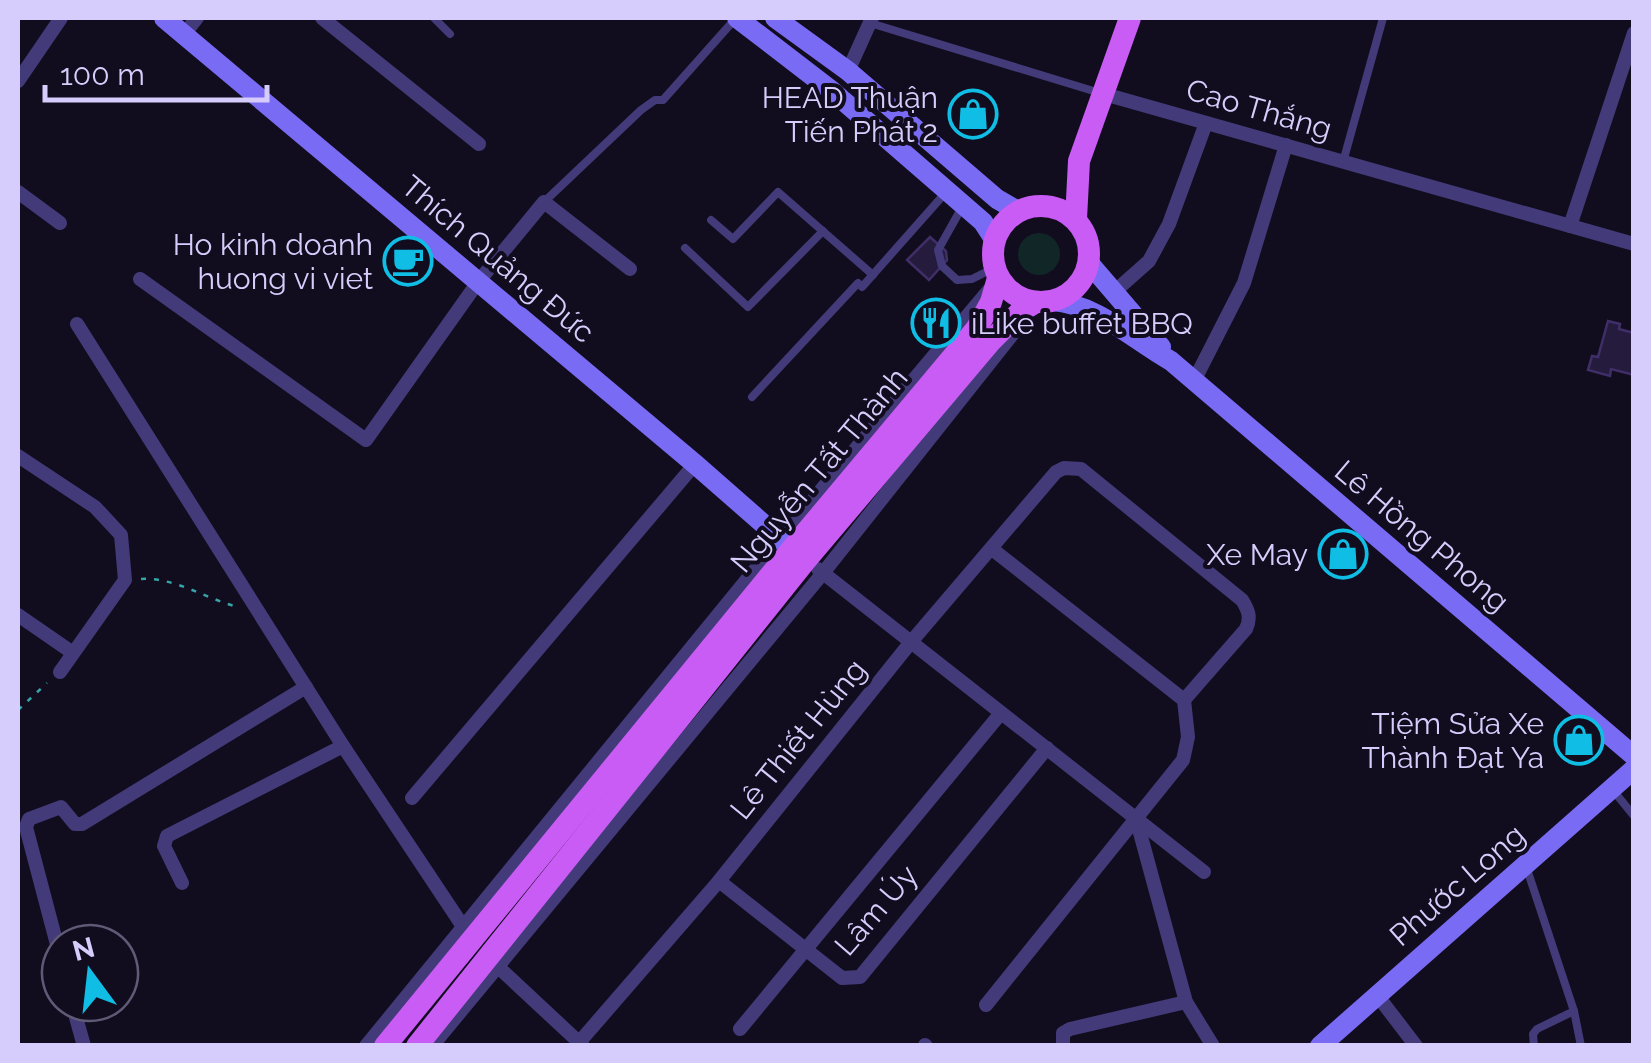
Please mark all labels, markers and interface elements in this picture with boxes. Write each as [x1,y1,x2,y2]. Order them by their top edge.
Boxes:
scale bar [45,40,268,102]
text: 100 m [60,57,145,92]
street label: Cao Thắng [1182,72,1336,146]
place label: HEAD Thuận Tiến Phát 2 [762,80,938,149]
shop icon: HEAD Thuận Tiến Phát 2 [947,88,999,140]
street label: Thích Quảng Đức [395,168,601,350]
place label: Ho kinh doanh huong vi viet [173,227,373,296]
cafe icon: Ho kinh doanh huong vi viet [382,235,434,287]
restaurant icon: iLike buffet BBQ [910,297,962,349]
place label: iLike buffet BBQ [971,306,1193,341]
street label: Nguyễn Tất Thành [723,361,915,579]
street label: Lê Hồng Phong [1328,453,1516,619]
shop icon: Xe May [1317,528,1369,580]
place label: Xe May [1207,537,1308,572]
street label: Lê Thiết Hùng [723,652,873,826]
place label: Tiệm Sửa Xe Thành Đạt Ya [1361,706,1544,775]
shop icon: Tiệm Sửa Xe Thành Đạt Ya [1553,714,1605,766]
street label: Phước Long [1383,817,1531,953]
street label: Lâm Úy [827,858,925,962]
north arrow [40,923,140,1023]
text: N [69,931,98,968]

